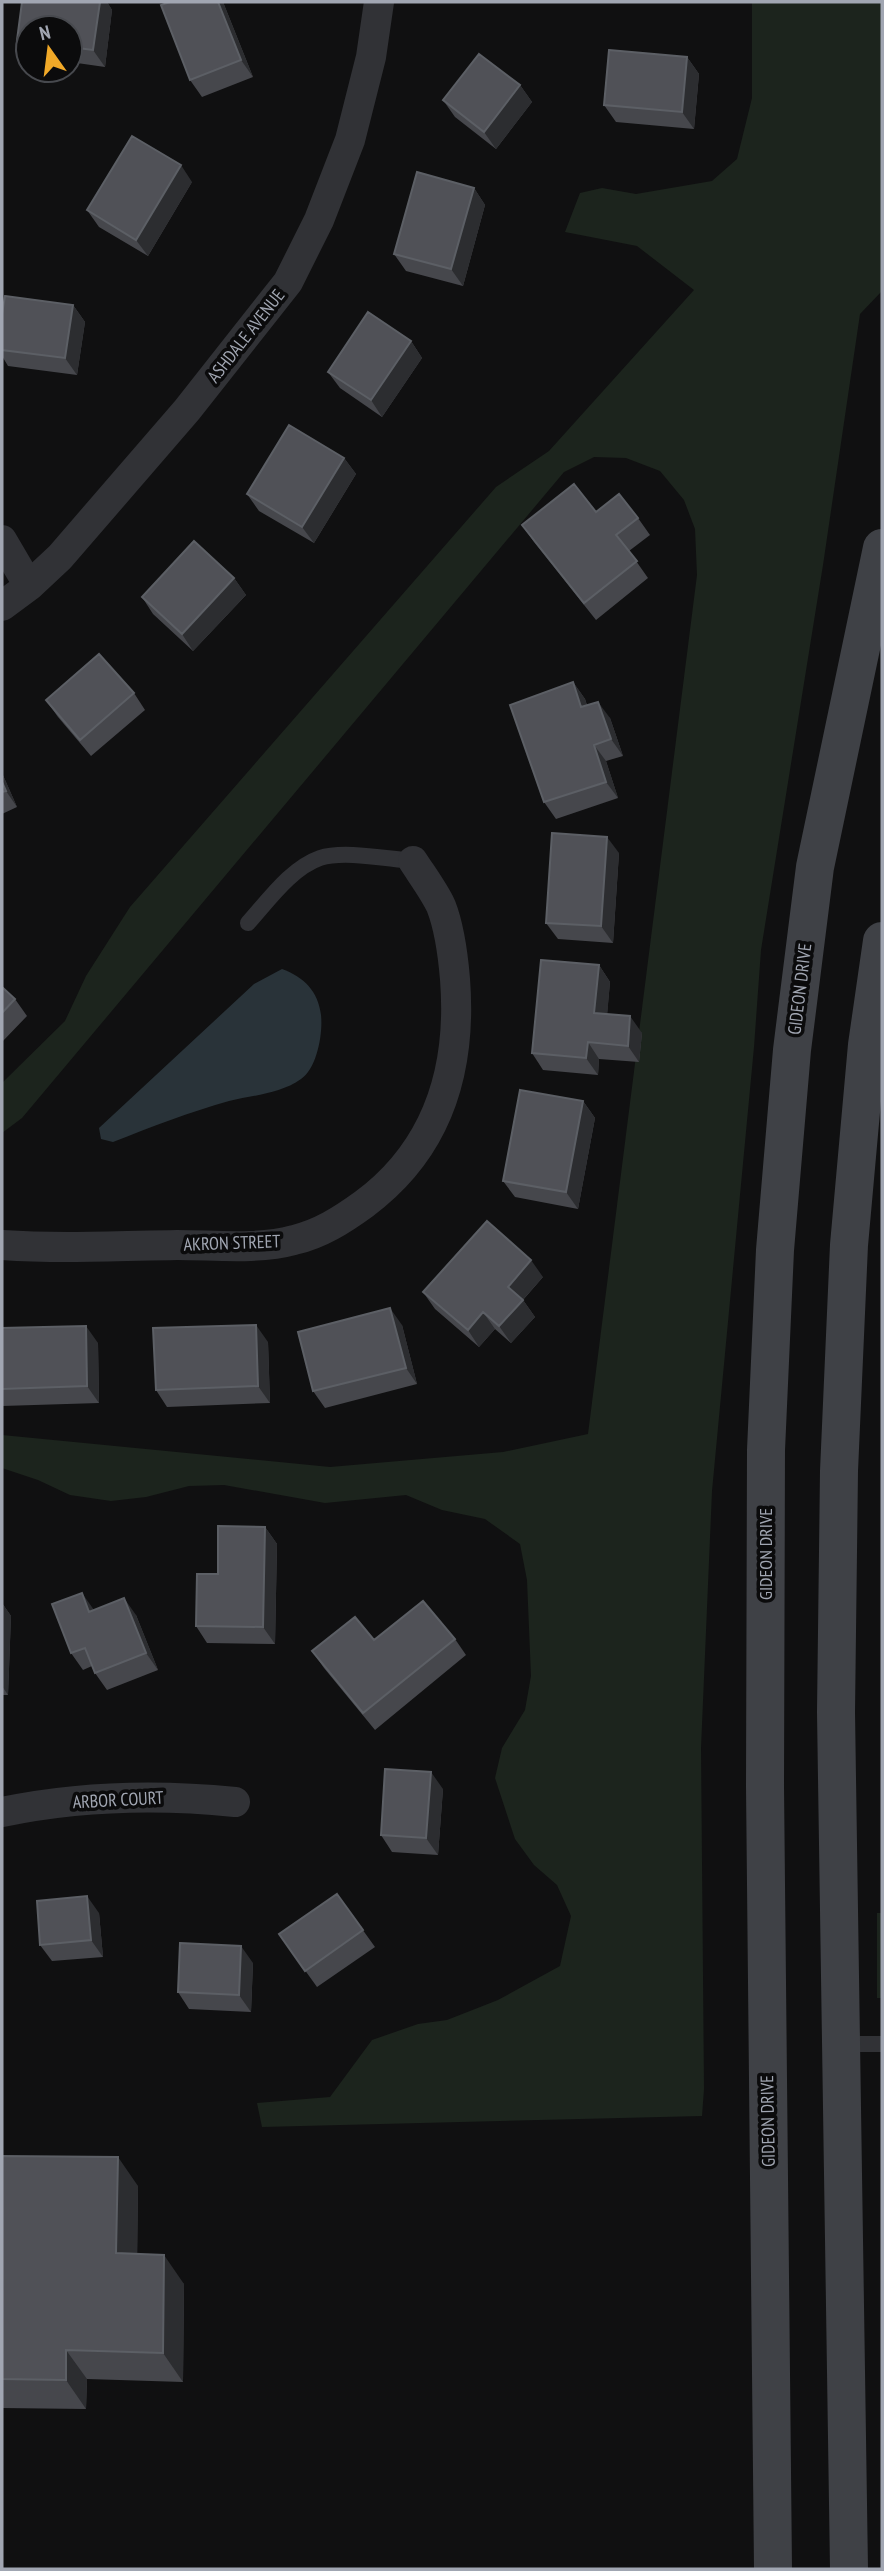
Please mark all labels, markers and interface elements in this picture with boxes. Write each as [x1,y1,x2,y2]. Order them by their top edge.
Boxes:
north arrow [14,14,84,84]
text: N [37,20,53,45]
street label: ASHDALE AVENUE [202,284,289,387]
street label: GIDEON DRIVE [782,942,817,1036]
street label: AKRON STREET [183,1229,281,1256]
street label: GIDEON DRIVE [754,1508,777,1600]
street label: ARBOR COURT [72,1786,164,1813]
street label: GIDEON DRIVE [755,2075,780,2167]

